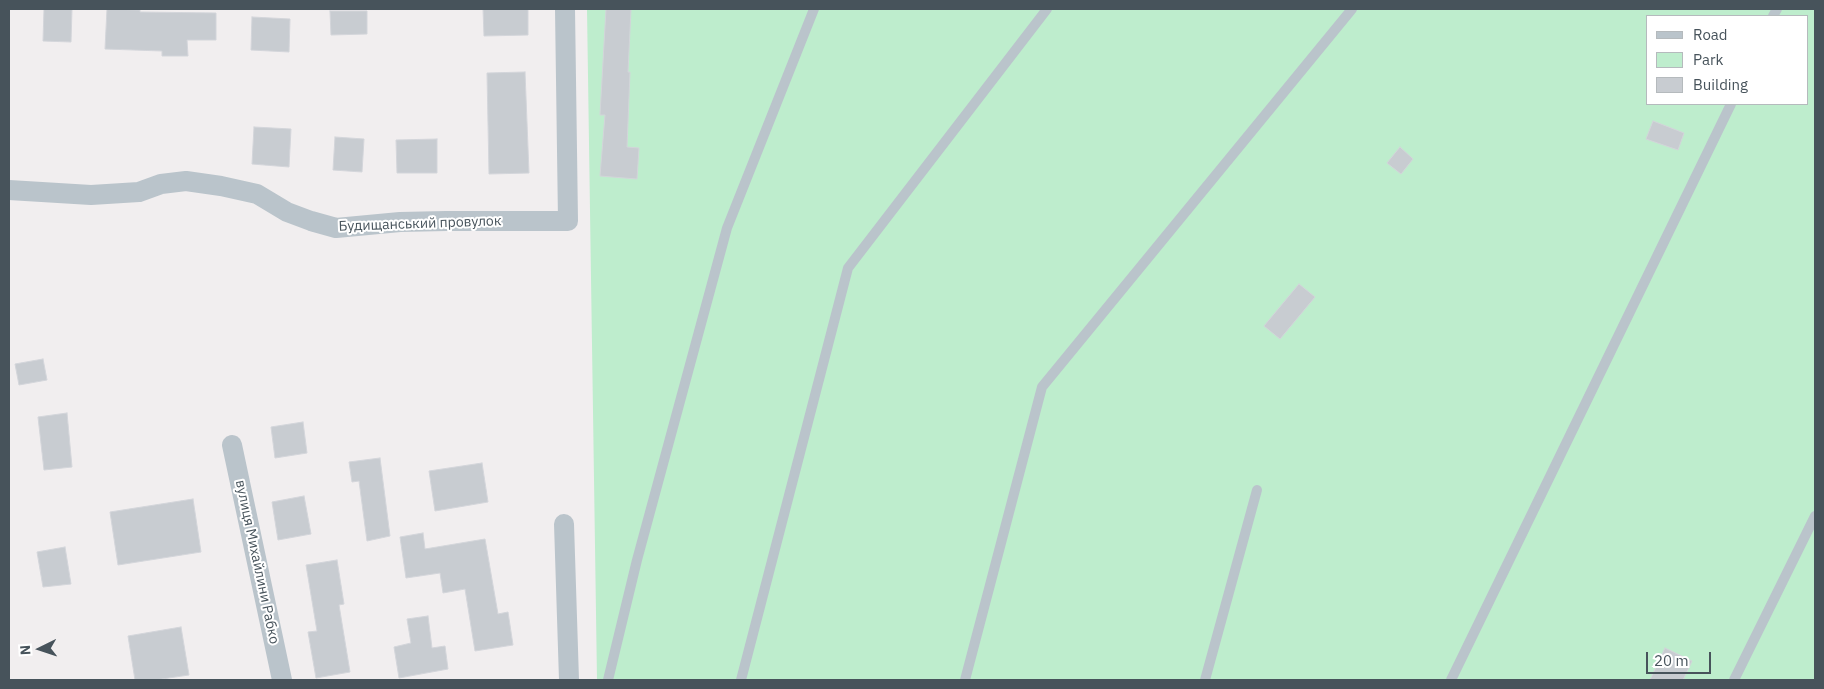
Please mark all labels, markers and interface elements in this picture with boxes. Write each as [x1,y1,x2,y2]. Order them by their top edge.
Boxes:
legend [1646,15,1809,105]
text: Road [1693,25,1728,44]
text: Park [1693,50,1723,69]
text: Building [1693,75,1748,94]
street label: Будищанський провулок [338,213,502,235]
street label: вулиця Михайлини Рабко [231,478,283,646]
north arrow [15,624,65,674]
scale bar [1649,642,1714,674]
text: N [16,644,34,656]
text: 20 m [1654,651,1689,670]

